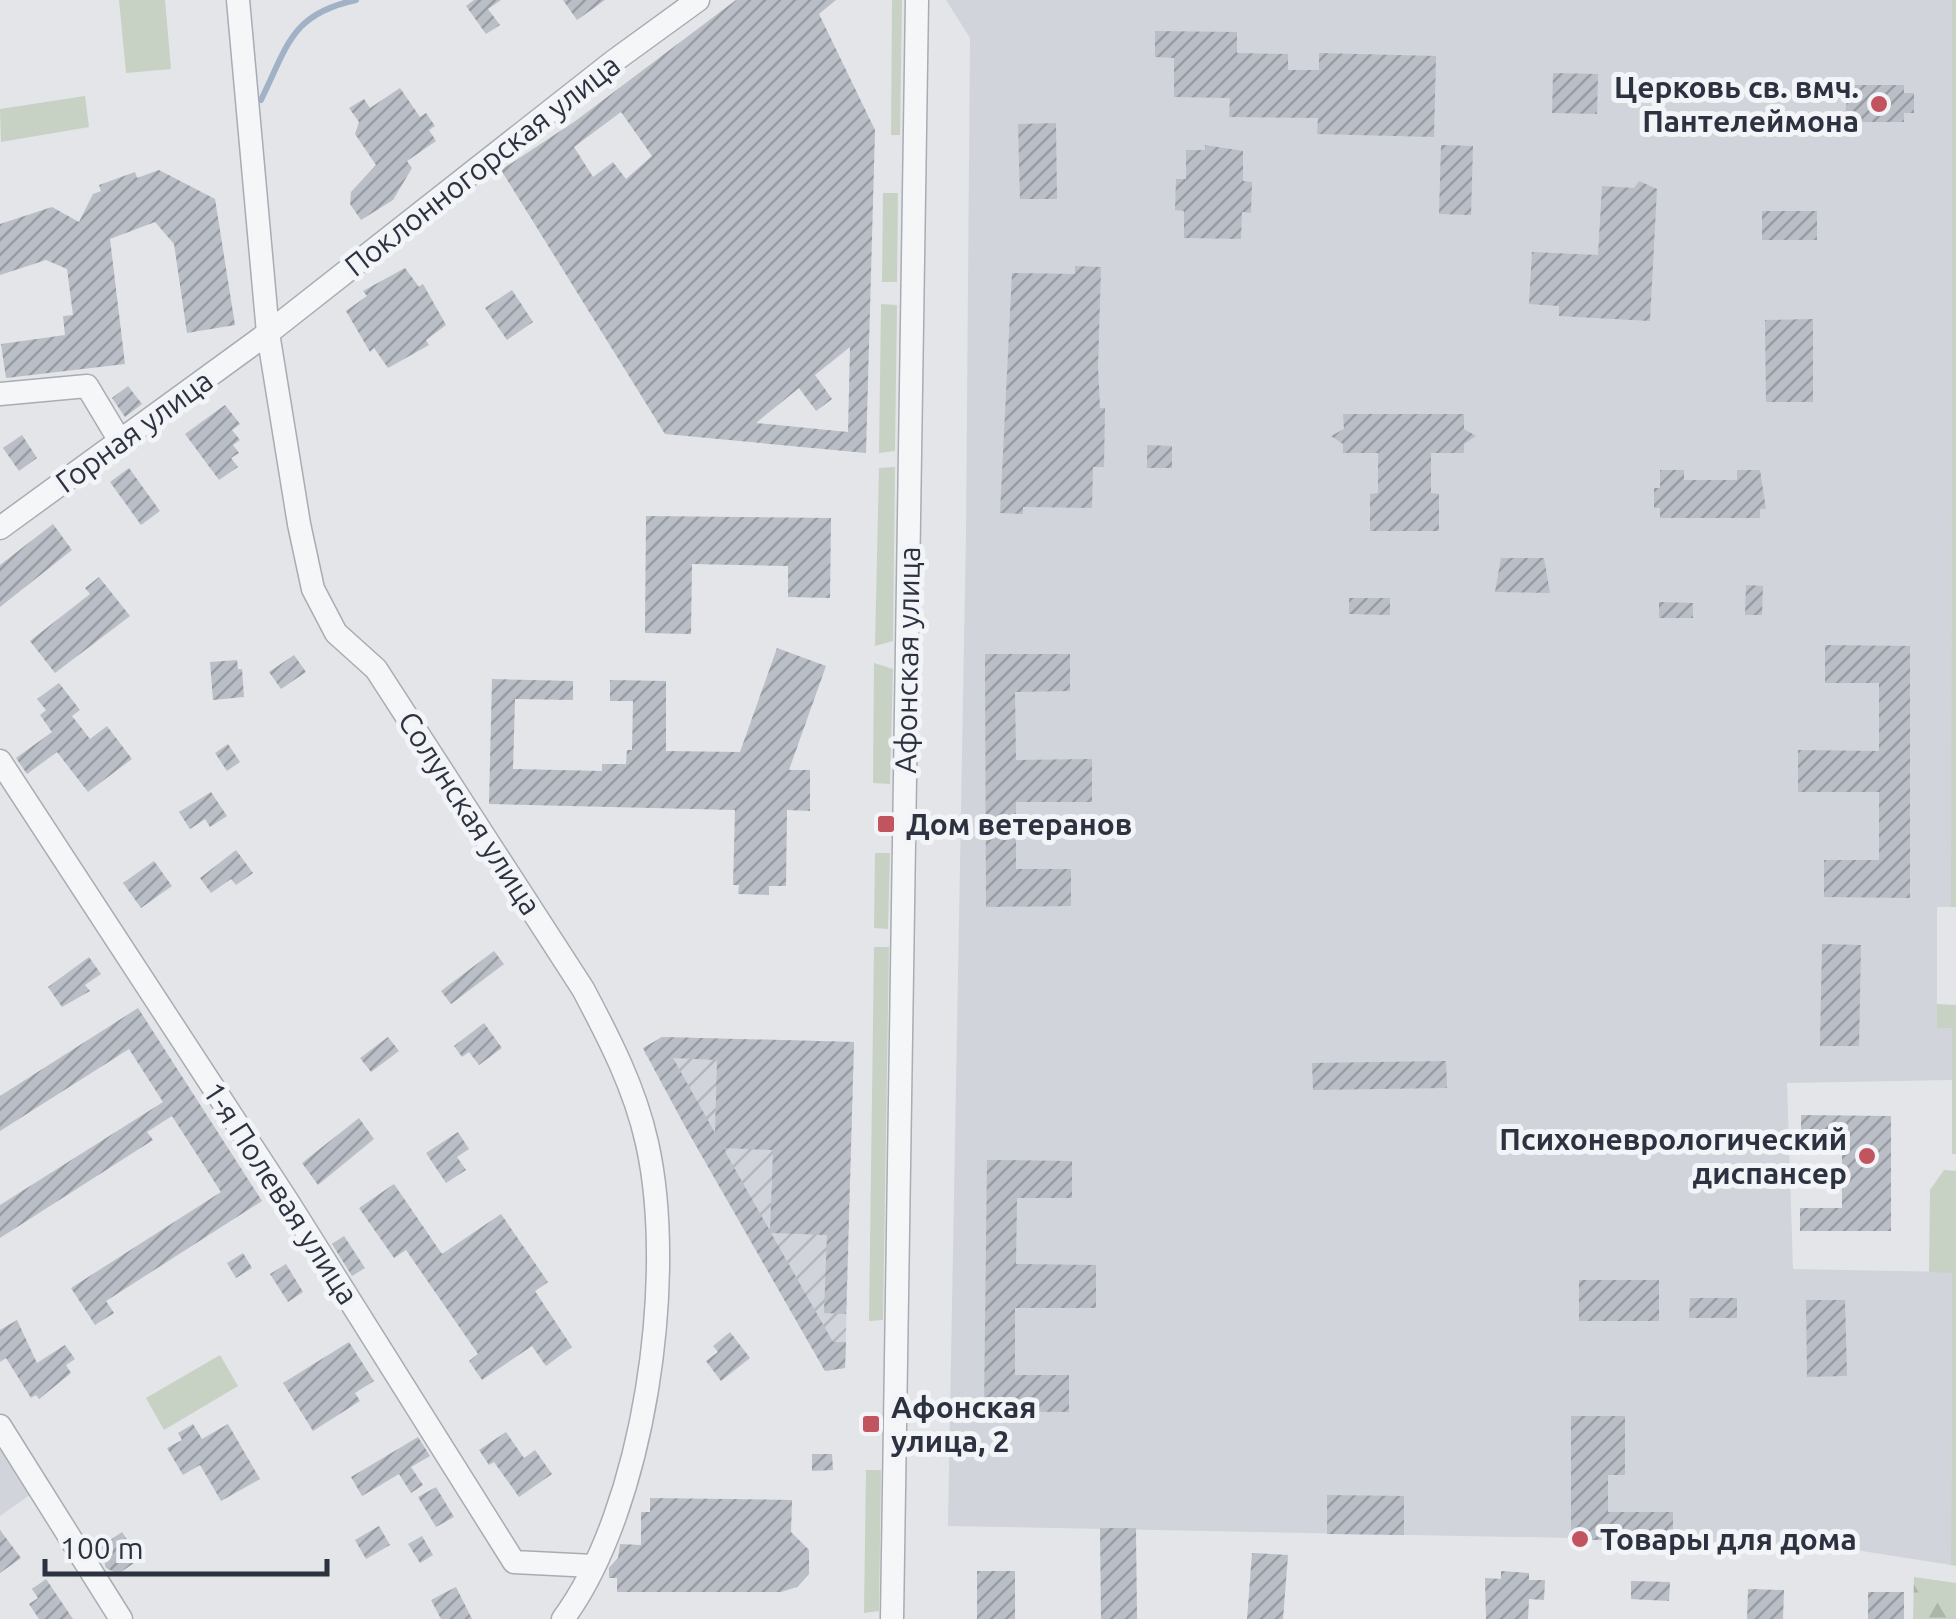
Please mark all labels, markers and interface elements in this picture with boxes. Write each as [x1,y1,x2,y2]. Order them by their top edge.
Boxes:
street label: Поклонногорская улица [338,47,626,283]
place label: Церковь св. вмч. Пантелеймона [1614,70,1859,138]
marker: Церковь св. вмч. Пантелеймона [1868,93,1890,115]
street label: Горная улица [49,363,219,499]
street label: Афонская улица [888,546,926,774]
street label: Солунская улица [392,705,548,921]
place label: Дом ветеранов [906,807,1132,841]
marker: Дом ветеранов [875,813,897,835]
street label: 1-я Полевая улица [196,1076,366,1310]
place label: Психоневрологический диспансер [1499,1122,1847,1190]
marker: Психоневрологический диспансер [1856,1145,1878,1167]
place label: Афонская улица, 2 [891,1390,1036,1458]
marker: Афонская улица, 2 [860,1413,882,1435]
scale bar [45,1514,328,1576]
place label: Товары для дома [1600,1522,1857,1556]
marker: Товары для дома [1569,1528,1591,1550]
text: 100 m [60,1531,144,1565]

